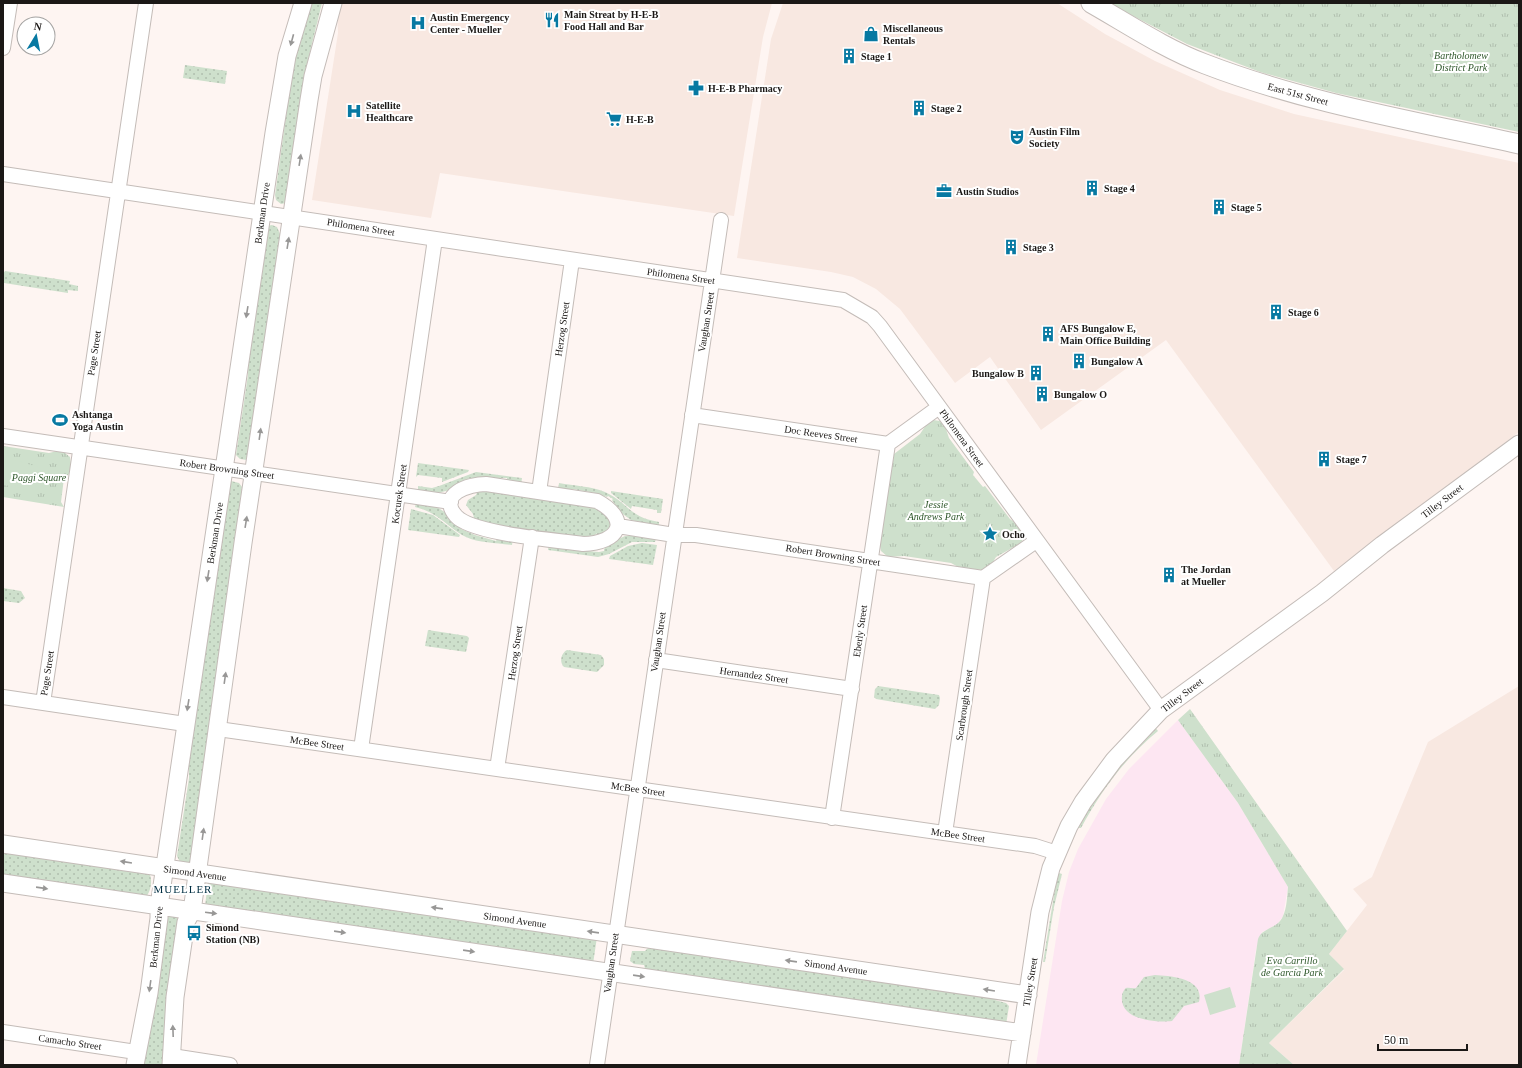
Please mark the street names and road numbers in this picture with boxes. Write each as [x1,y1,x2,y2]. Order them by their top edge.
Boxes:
street label: East 51st Street [1267,81,1330,107]
street label: Berkman Drive [252,181,272,244]
street label: Philomena Street [326,216,396,238]
street label: Philomena Street [646,266,716,286]
street label: Vaughan Street [696,291,716,353]
street label: Herzog Street [553,301,571,357]
street label: Page Street [85,330,103,376]
street label: Philomena Street [937,407,987,469]
street label: Doc Reeves Street [784,423,859,445]
street label: Robert Browning Street [179,457,275,481]
street label: Kocurek Street [389,463,409,525]
street label: Tilley Street [1419,482,1465,520]
street label: Berkman Drive [205,501,225,564]
street label: Robert Browning Street [785,542,881,568]
street label: Eberly Street [851,604,869,658]
street label: Vaughan Street [648,611,668,673]
street label: Herzog Street [506,625,524,681]
street label: Page Street [38,650,56,696]
street label: Hernandez Street [719,665,789,685]
street label: Scarbrough Street [954,668,974,741]
street label: Tilley Street [1159,676,1205,714]
street label: McBee Street [289,734,345,752]
street label: McBee Street [610,780,666,798]
street label: McBee Street [930,826,986,844]
street label: Simond Avenue [163,863,228,883]
street label: Berkman Drive [147,905,165,968]
street label: Simond Avenue [483,910,548,930]
street label: Vaughan Street [601,932,621,994]
street label: Simond Avenue [804,957,869,977]
street label: Tilley Street [1021,957,1039,1007]
street label: Camacho Street [38,1032,102,1052]

